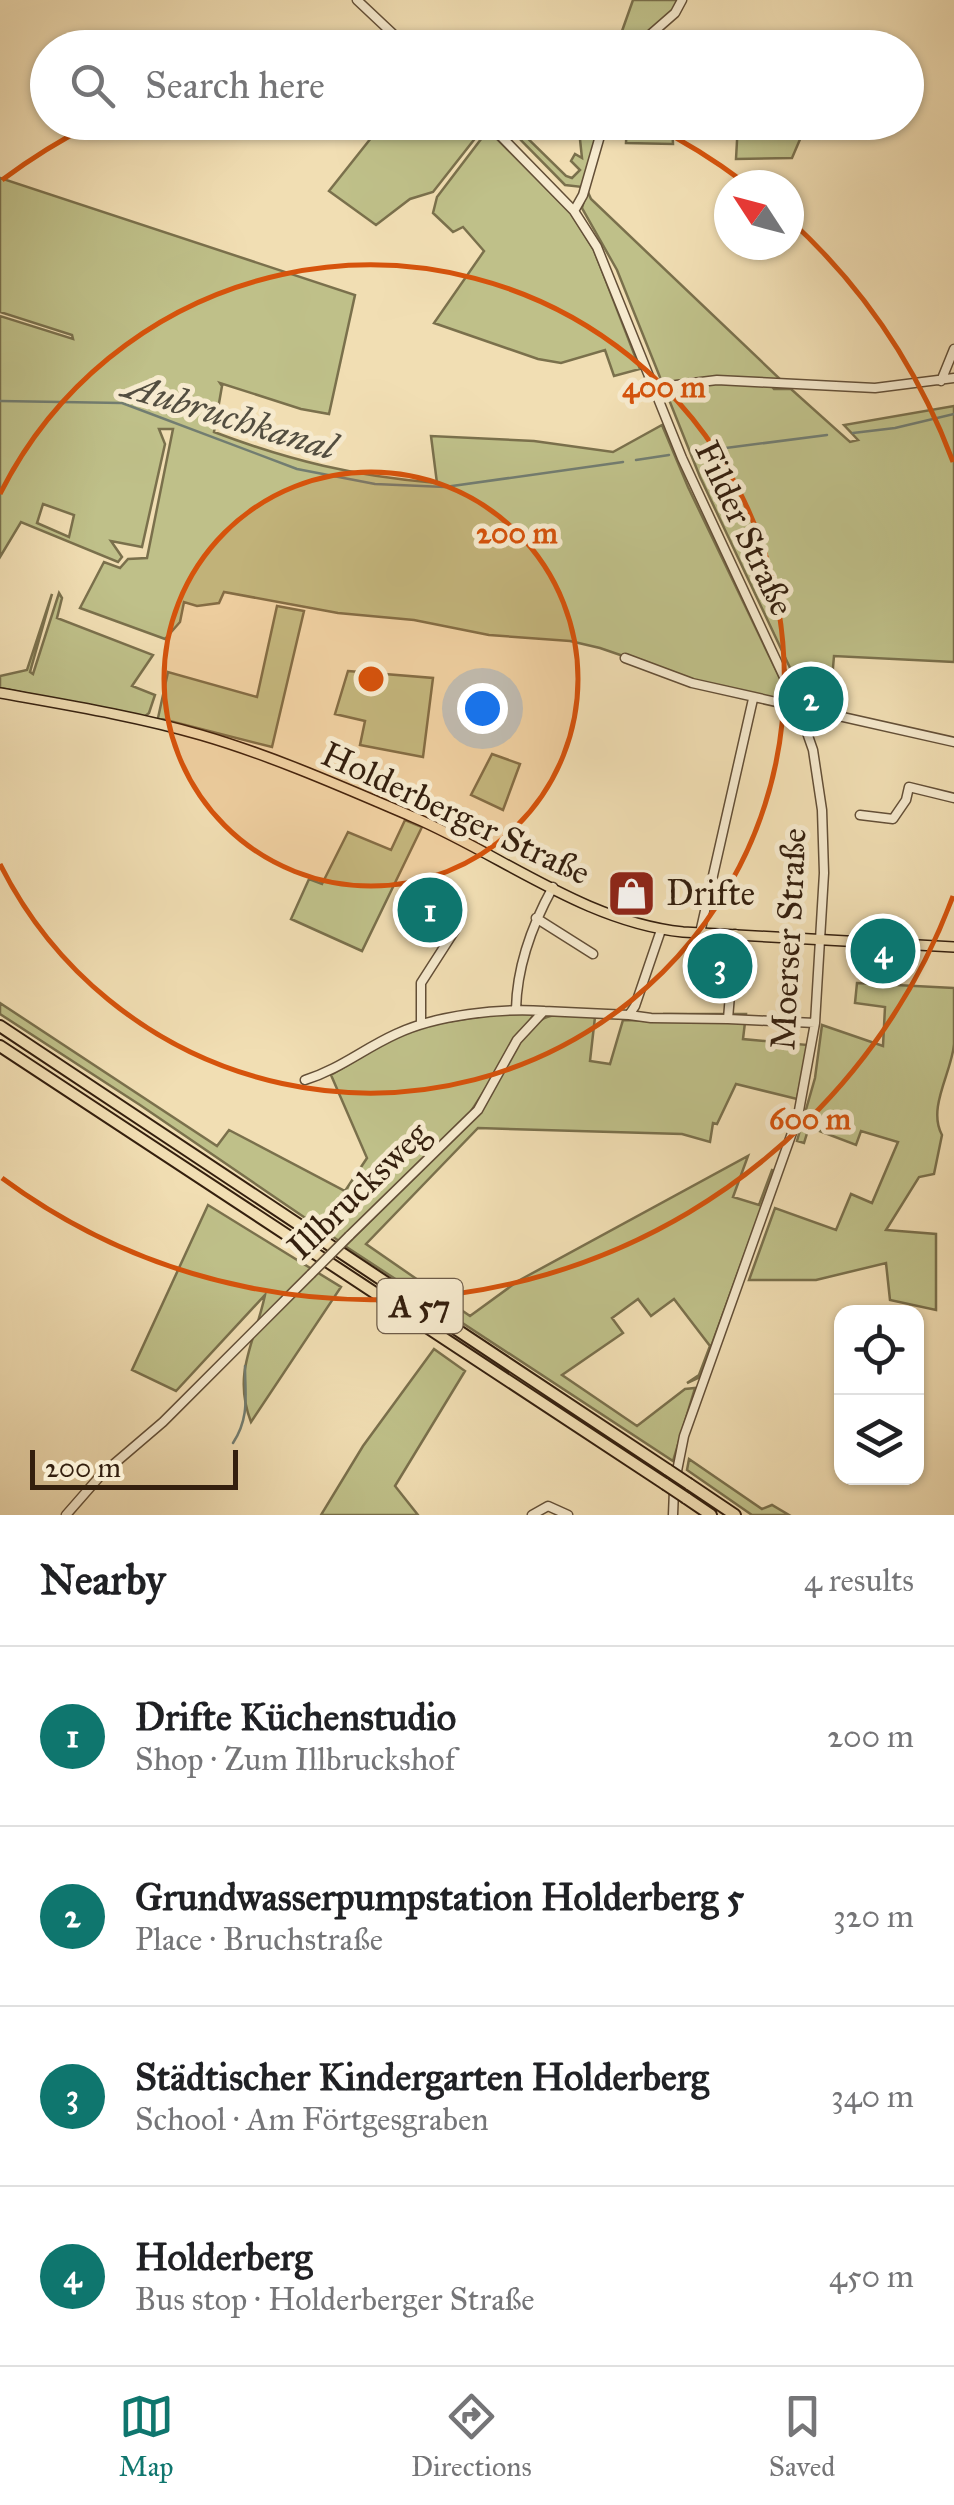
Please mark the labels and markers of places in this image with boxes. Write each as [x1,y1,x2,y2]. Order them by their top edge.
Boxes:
centre of rings [353,661,389,697]
pin: 2 [778,662,844,736]
shop icon: Drifte [605,867,657,919]
pin: 1 [398,872,462,948]
place label: Drifte [666,872,755,915]
pin: 4 [850,914,916,988]
pin: 3 [688,928,752,1004]

